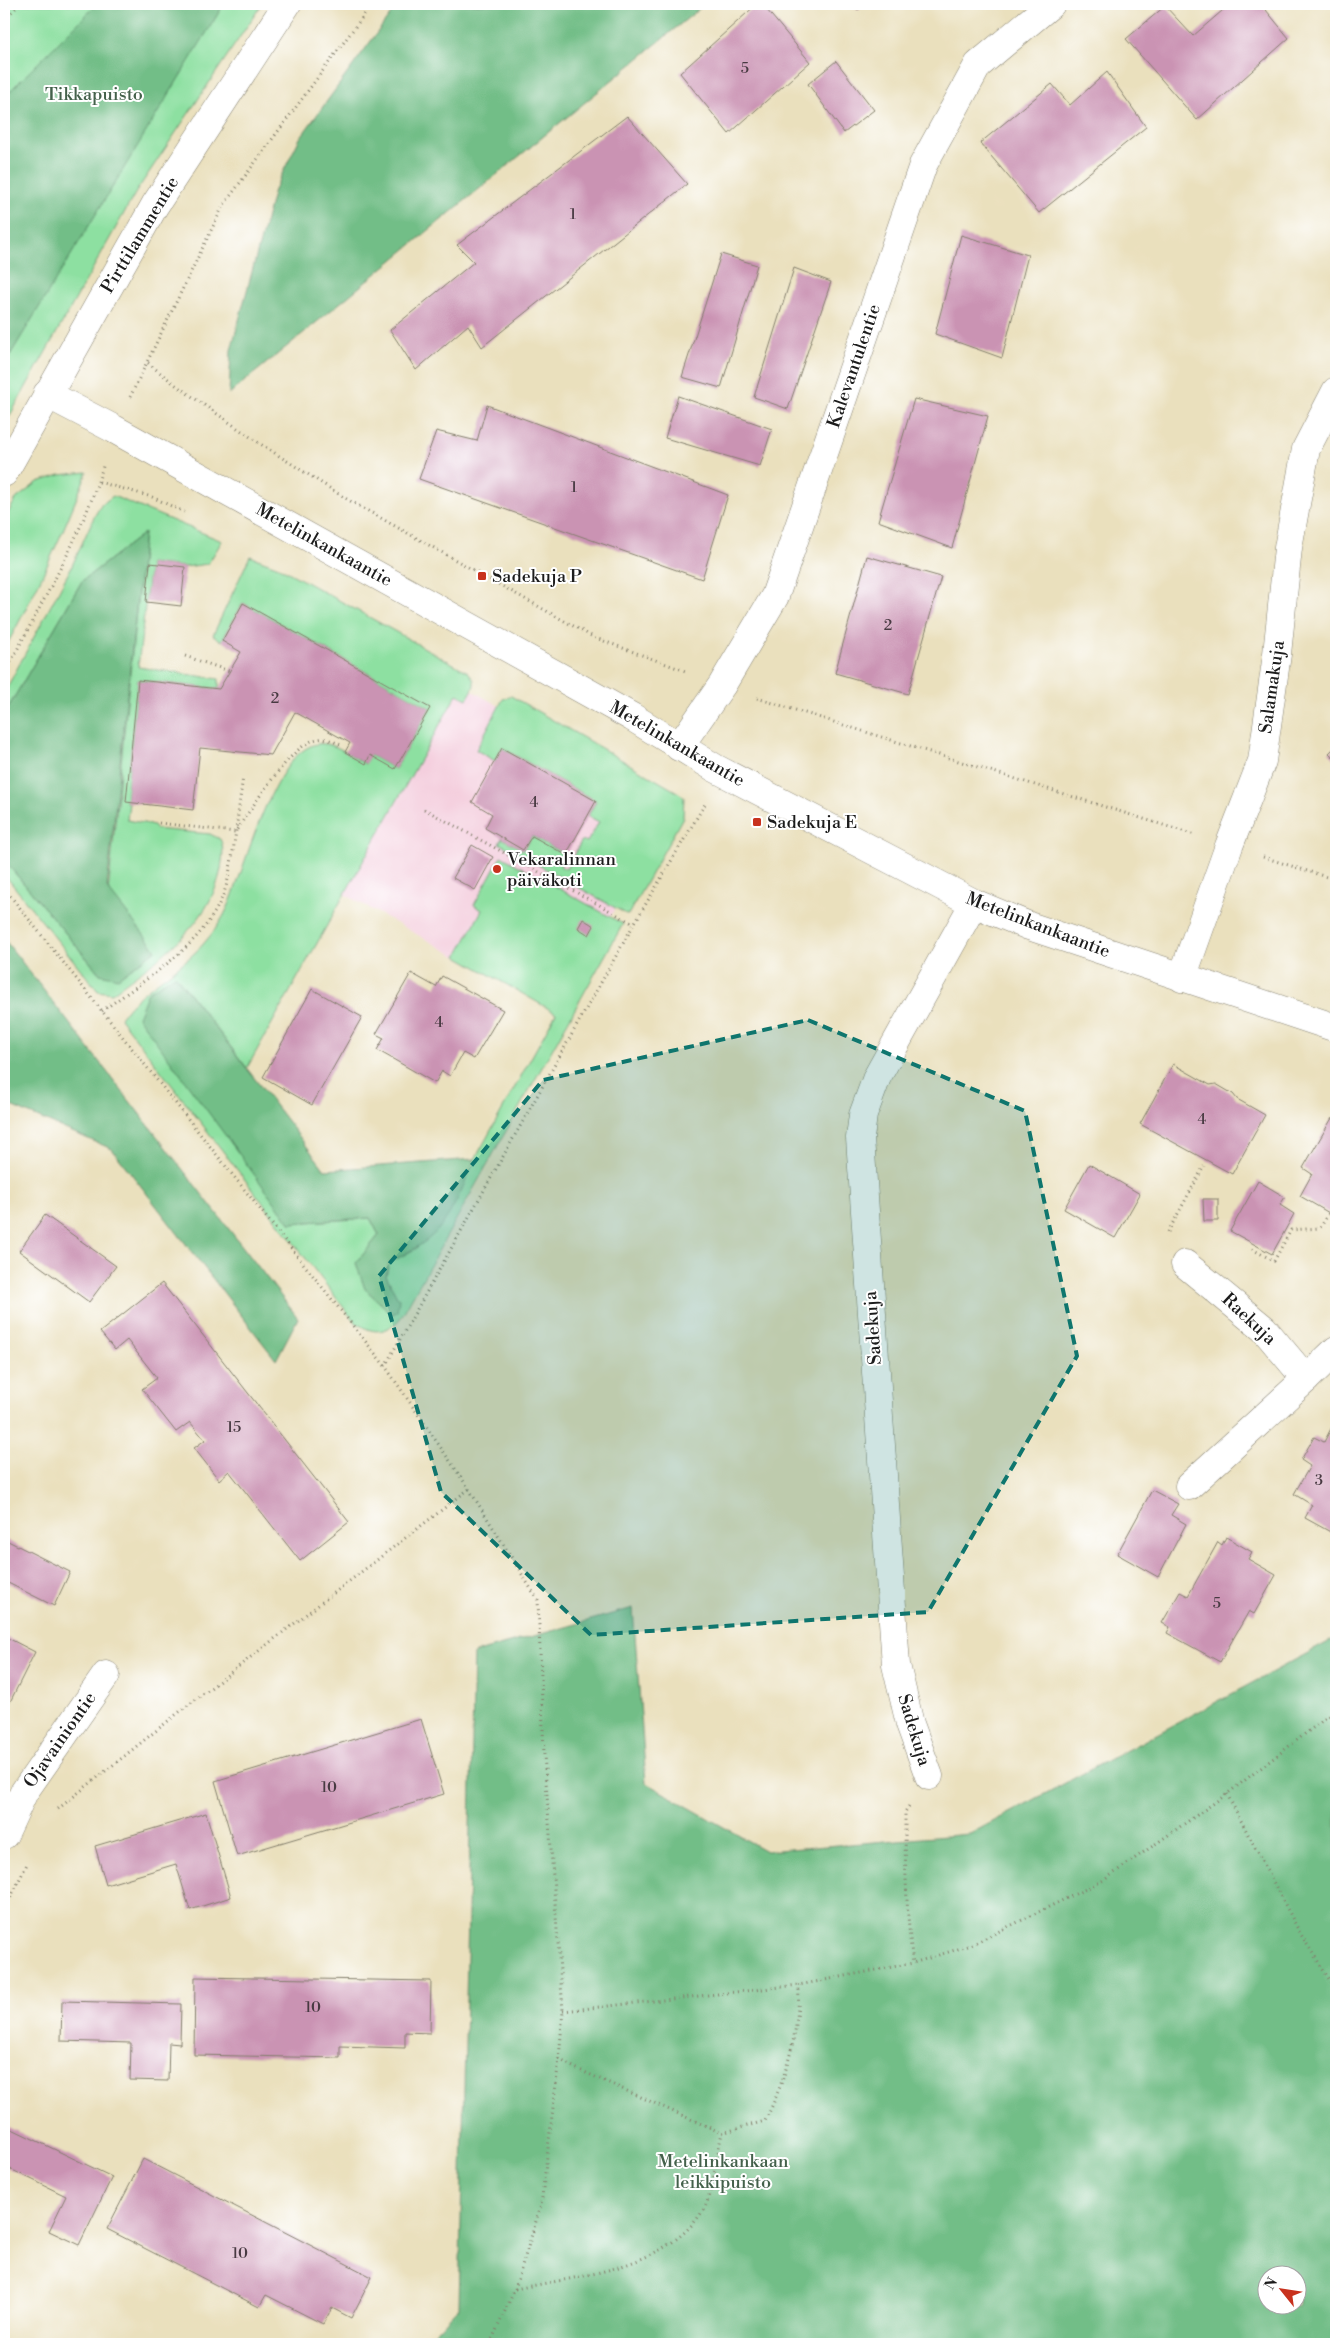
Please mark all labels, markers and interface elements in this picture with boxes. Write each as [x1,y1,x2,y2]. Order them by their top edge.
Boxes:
house number: 5 [741,59,749,78]
park label: Tikkapuisto [45,83,143,106]
street label: Pirttilammentie [96,172,184,298]
house number: 1 [570,205,577,224]
street label: Kalevantulentie [822,301,886,431]
house number: 1 [571,478,578,497]
street label: Metelinkankaantie [252,498,396,592]
place label: Sadekuja P [492,565,582,588]
marker: Sadekuja P [476,570,488,582]
house number: 2 [884,616,892,635]
street label: Salamakuja [1254,638,1290,735]
house number: 2 [271,689,279,708]
street label: Metelinkankaantie [605,696,749,792]
house number: 4 [530,793,539,812]
place label: Sadekuja E [767,811,857,834]
marker: Sadekuja E [751,816,763,828]
place label: Vekaralinnan päiväkoti [506,848,616,892]
marker: Vekaralinnan päiväkoti [491,863,503,875]
street label: Metelinkankaantie [963,887,1113,963]
house number: 4 [435,1013,444,1032]
house number: 4 [1198,1110,1207,1129]
street label: Raekuja [1217,1288,1282,1351]
street label: Sadekuja [859,1289,887,1366]
house number: 15 [227,1418,241,1437]
house number: 3 [1315,1471,1323,1490]
house number: 5 [1213,1594,1221,1613]
street label: Ojavainiontie [19,1688,101,1792]
street label: Sadekuja [892,1691,936,1770]
house number: 10 [321,1778,337,1797]
house number: 10 [305,1998,321,2017]
park label: Metelinkankaan leikkipuisto [657,2150,789,2194]
house number: 10 [232,2244,248,2263]
north arrow [1258,2266,1308,2316]
text: N [1261,2275,1282,2293]

